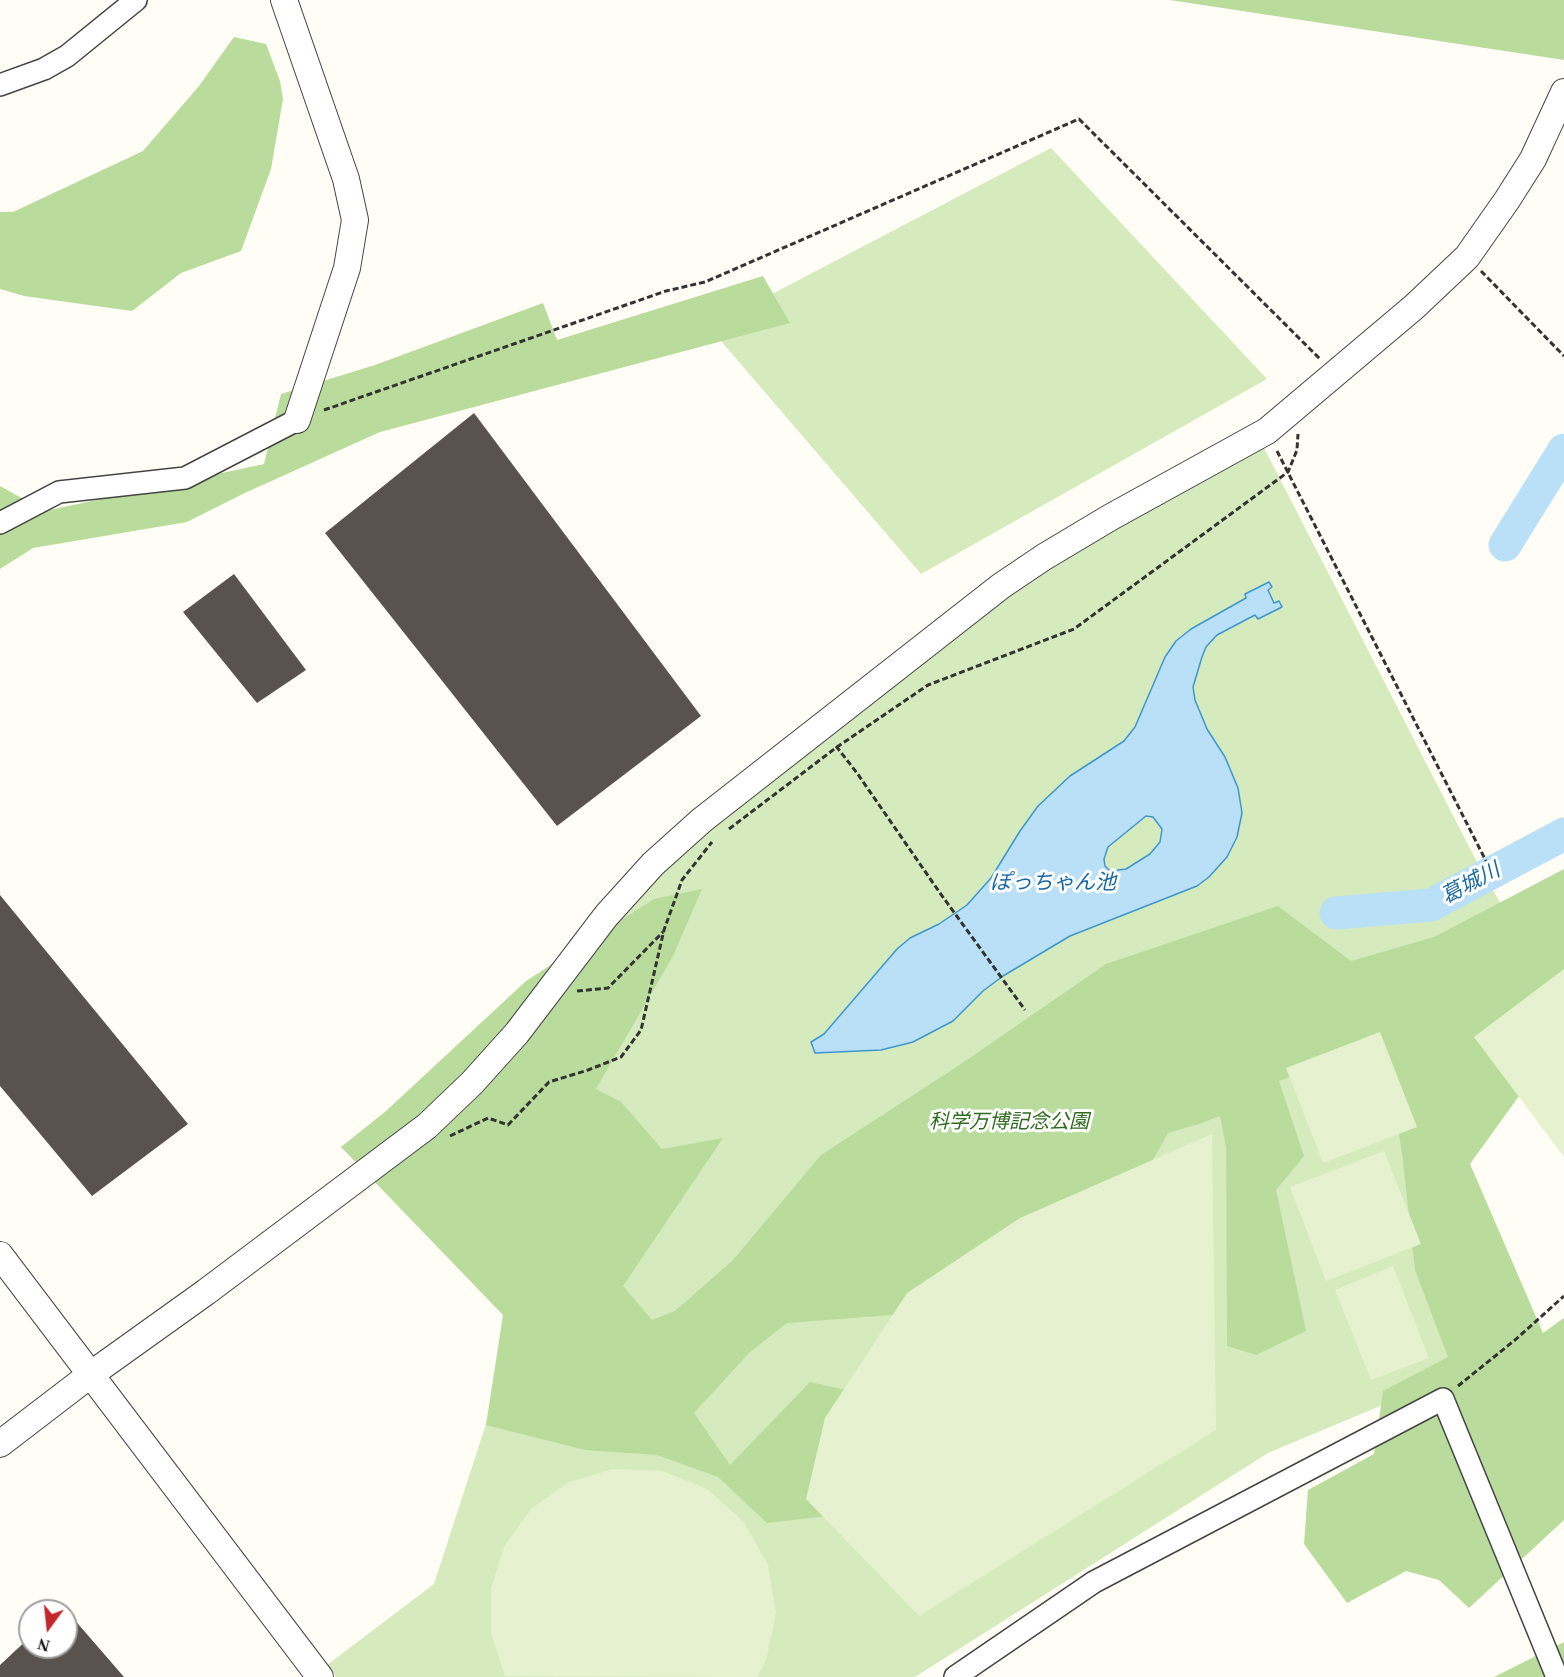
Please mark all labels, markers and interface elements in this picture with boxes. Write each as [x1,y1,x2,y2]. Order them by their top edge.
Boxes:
water label: 葛城川 [1437,858,1505,910]
water label: ぽっちゃん池 [990,870,1116,896]
park label: 科学万博記念公園 [929,1111,1089,1135]
north arrow [18,1599,78,1659]
text: N [36,1635,52,1655]

